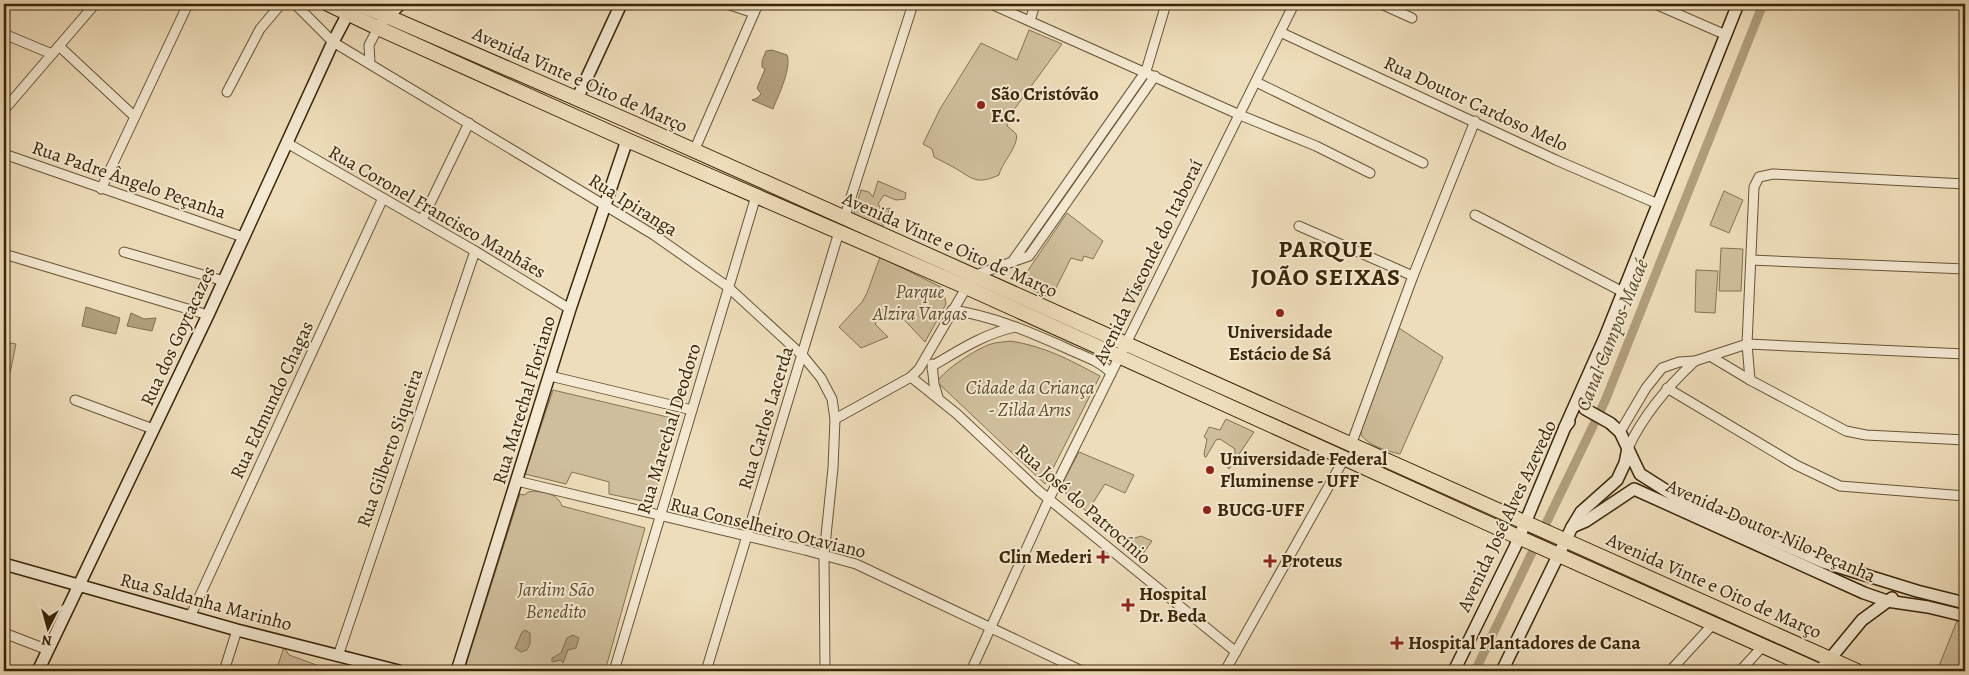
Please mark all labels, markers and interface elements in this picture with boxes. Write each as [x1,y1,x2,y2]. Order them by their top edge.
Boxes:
street label: Avenida Vinte e Oito de Março [467,20,692,139]
street label: Rua Doutor Cardoso Melo [1380,50,1572,158]
place label: São Cristóvão F.C. [991,81,1099,129]
marker: São Cristóvão F.C. [975,99,987,111]
street label: Rua Padre Ângelo Peçanha [28,135,230,226]
street label: Rua Coronel Francisco Manhães [324,139,550,285]
street label: Avenida Visconde do Itaboraí [1086,155,1209,370]
street label: Rua Ipiranga [583,167,683,243]
street label: Avenida Vinte e Oito de Março [837,185,1062,304]
district label: PARQUE JOÃO SEIXAS [1251,233,1401,293]
water label: Canal Campos-Macaé [1569,254,1655,415]
street label: Rua dos Goytacazes [134,262,222,410]
park label: Parque Alzira Vargas [872,279,968,327]
marker: Universidade Estácio de Sá [1274,307,1286,319]
street label: Rua Marechal Floriano [486,313,562,487]
street label: Rua Edmundo Chagas [224,317,320,483]
place label: Universidade Estácio de Sá [1227,319,1333,367]
street label: Rua Marechal Deodoro [631,340,707,518]
street label: Rua Carlos Lacerda [732,343,800,493]
street label: Rua Gilberto Siqueira [351,365,429,531]
park label: Cidade da Criança - Zilda Arns [965,375,1095,423]
street label: Avenida José Alves Azevedo [1451,416,1563,617]
street label: Rua José do Patrocínio [1009,438,1157,570]
place label: Universidade Federal Fluminense - UFF [1220,446,1387,494]
marker: Universidade Federal Fluminense - UFF [1204,464,1216,476]
street label: Avenida Doutor Nilo Peçanha [1661,473,1880,589]
street label: Rua Conselheiro Otaviano [667,491,869,565]
place label: BUCG-UFF [1217,497,1305,523]
marker: BUCG-UFF [1201,504,1213,516]
street label: Avenida Vinte e Oito de Março [1601,526,1826,645]
place label: Clin Mederi [999,544,1092,570]
place label: Proteus [1281,548,1343,574]
marker: Clin Mederi [1096,550,1110,564]
marker: Proteus [1263,554,1277,568]
street label: Rua Saldanha Marinho [117,567,295,637]
park label: Jardim São Benedito [516,577,595,625]
place label: Hospital Dr. Beda [1139,581,1208,629]
marker: Hospital Dr. Beda [1121,598,1135,612]
north arrow [22,602,72,652]
text: N [41,630,53,650]
place label: Hospital Plantadores de Cana [1408,630,1641,656]
marker: Hospital Plantadores de Cana [1390,636,1404,650]

